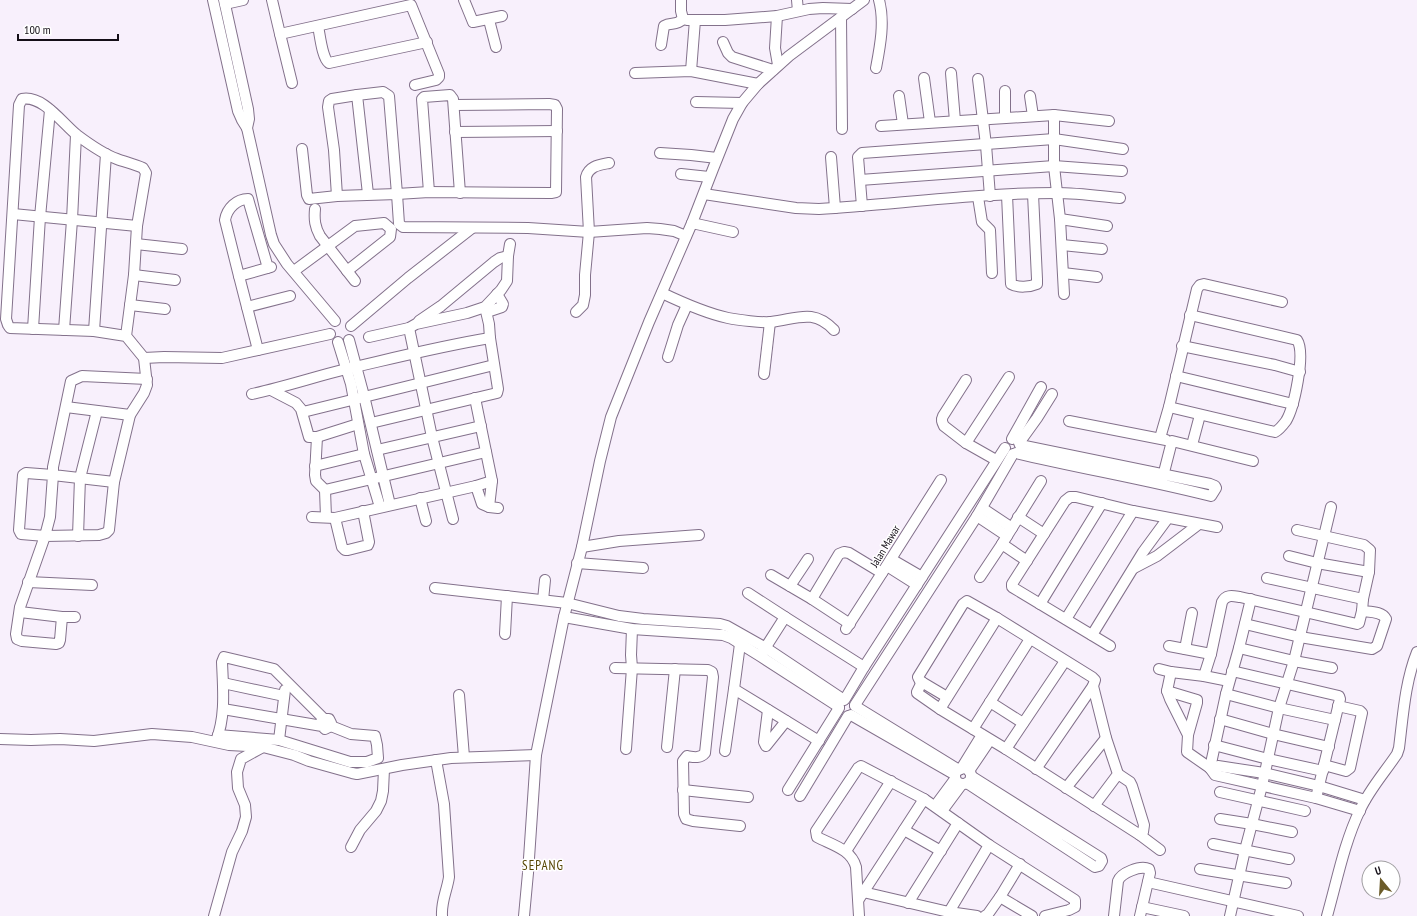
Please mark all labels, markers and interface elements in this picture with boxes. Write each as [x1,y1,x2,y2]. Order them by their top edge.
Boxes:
scale bar [18,16,118,42]
text: 100 m [24,22,51,37]
street label: Jalan Mawar [867,522,903,570]
district label: SEPANG [522,857,564,874]
north arrow [1361,860,1401,900]
text: U [1373,863,1383,878]

